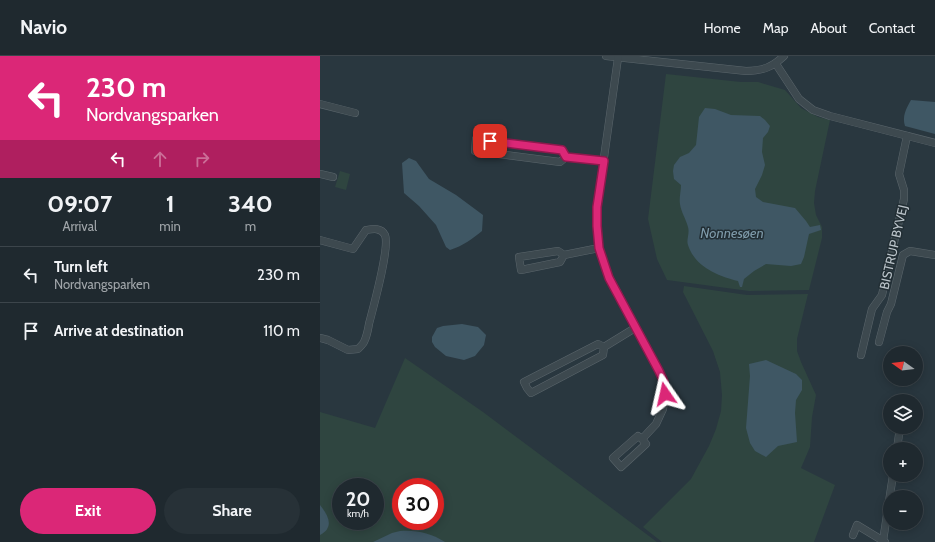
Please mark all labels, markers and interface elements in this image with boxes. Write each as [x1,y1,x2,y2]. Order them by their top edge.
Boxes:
text: Navio [20,16,67,39]
text: Home [704,19,741,37]
text: Map [763,19,788,37]
text: About [810,19,847,37]
text: Contact [869,19,915,37]
text: 230 m [86,70,166,104]
icon: left [20,72,72,124]
text: Nordvangsparken [86,104,219,126]
pin [473,124,507,158]
icon: arrive [479,130,501,152]
icon: left [107,148,129,170]
icon: ahead [149,148,171,170]
icon: right [191,148,213,170]
text: 09:07 [47,189,112,218]
text: 1 [166,189,175,218]
text: 340 [228,189,273,218]
street label: BISTRUP BYVEJ [875,203,911,291]
text: Arrival [62,218,97,234]
text: min [159,218,181,234]
text: m [245,218,256,234]
water label: Nonnesøen [700,224,764,242]
text: Turn left [54,258,108,276]
icon: left [20,264,42,286]
text: 230 m [257,266,300,284]
text: Nordvangsparken [54,276,150,292]
icon: arrive [20,320,42,342]
text: Arrive at destination [54,322,184,340]
text: 110 m [263,322,300,340]
north arrow [883,346,923,386]
map controls [883,346,923,530]
position arrow [644,373,686,415]
button: layers [883,394,923,434]
button: + [883,442,923,482]
speed limit sign: 30 [392,478,444,530]
text: 20 [346,487,370,511]
button: Exit [20,488,156,534]
button: Share [164,488,300,534]
button: − [883,490,923,530]
text: km/h [347,507,369,520]

